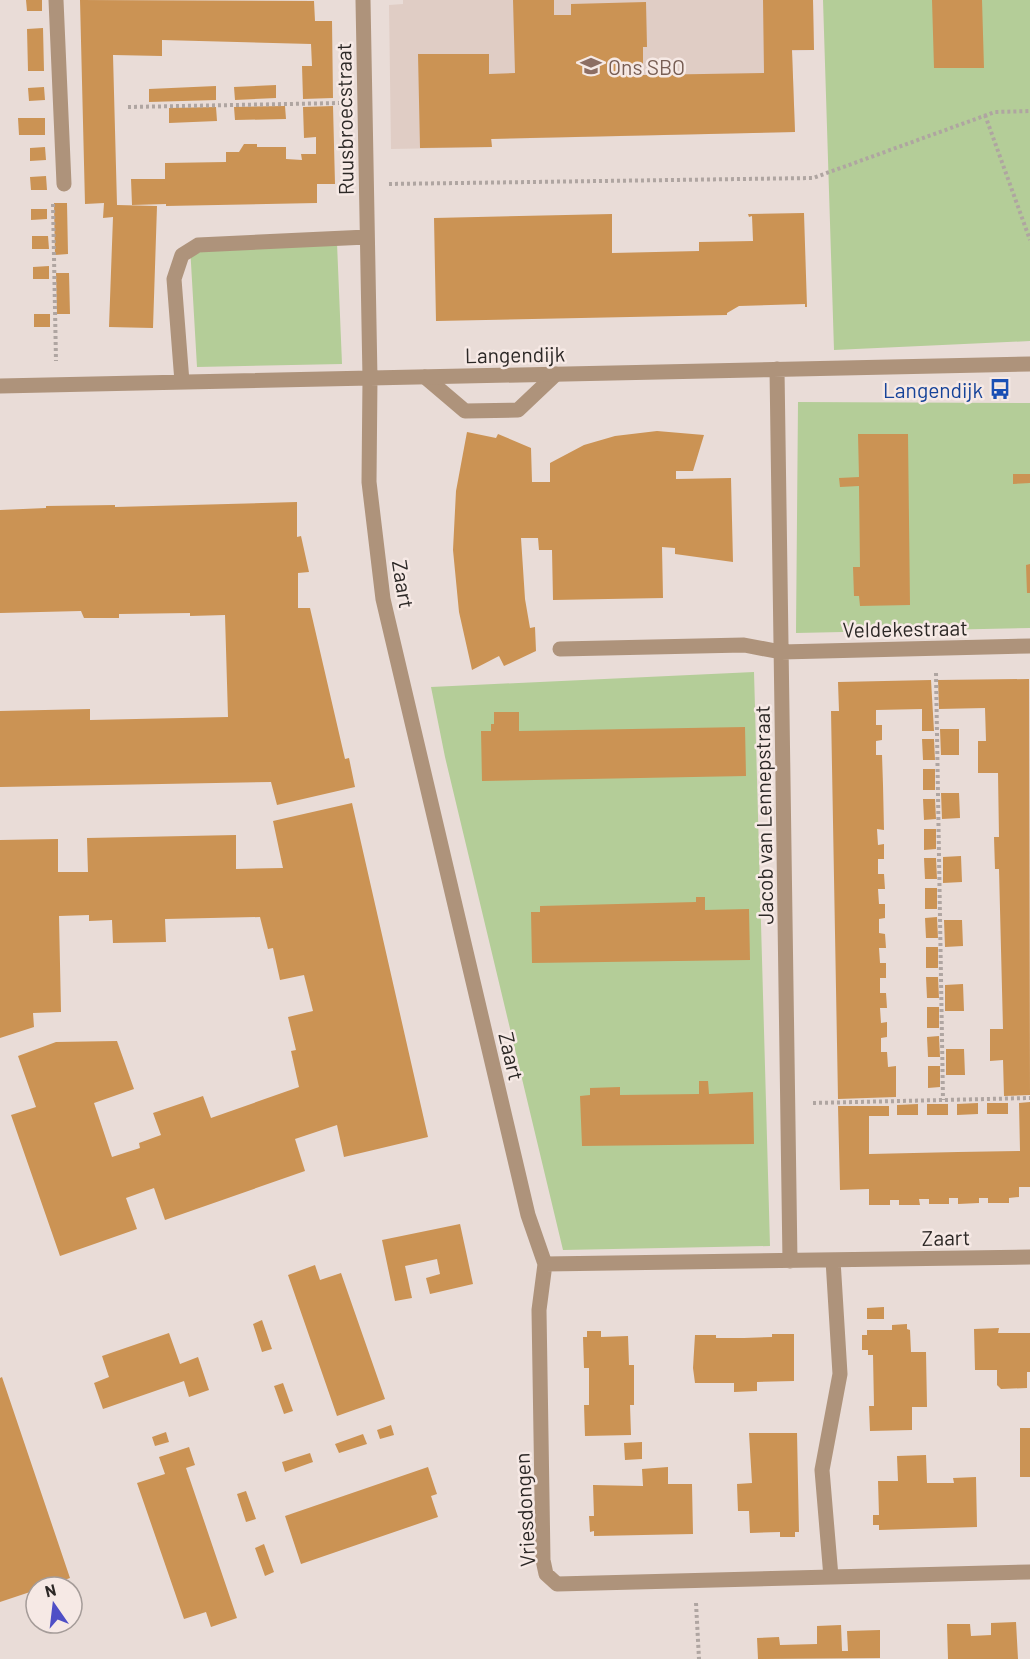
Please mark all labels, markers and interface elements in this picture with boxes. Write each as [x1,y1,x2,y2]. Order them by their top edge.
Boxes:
street label: Ruusbroecstraat [330,43,358,195]
school or university icon: Ons SBO [579,54,603,78]
place label: Ons SBO [608,54,685,79]
street label: Langendijk [465,341,565,367]
place label: Langendijk [883,377,983,402]
bus stop icon: Langendijk [988,377,1012,401]
street label: Zaart [388,558,420,610]
street label: Veldekestraat [842,614,968,642]
street label: Jacob van Lennepstraat [749,705,777,925]
street label: Zaart [494,1030,530,1082]
street label: Zaart [921,1224,971,1250]
street label: Vriesdongen [509,1452,539,1568]
north arrow [24,1575,84,1635]
text: N [43,1579,58,1600]

